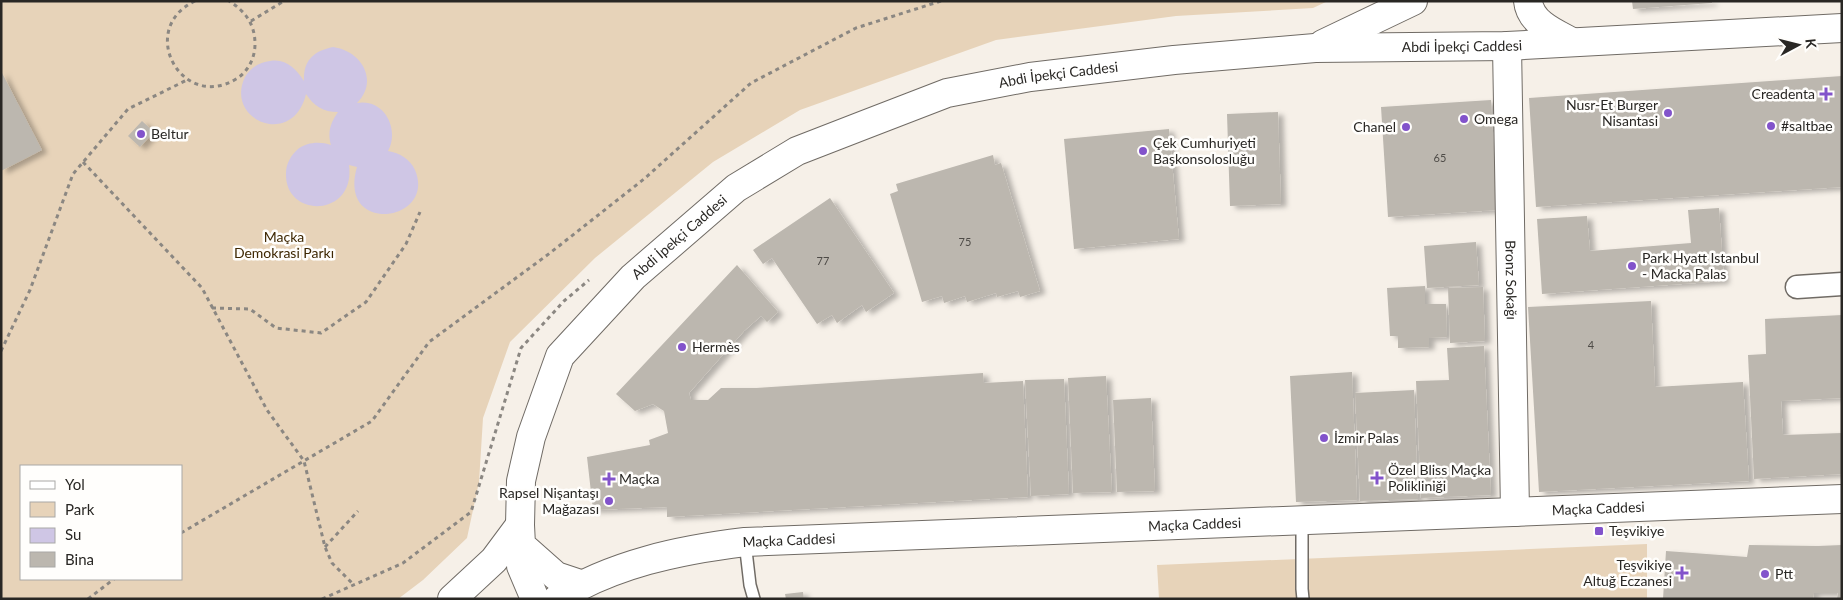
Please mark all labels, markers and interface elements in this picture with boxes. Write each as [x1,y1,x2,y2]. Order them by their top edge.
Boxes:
north arrow [1773,20,1823,70]
street label: Abdi İpekçi Caddesi [1402,36,1522,55]
text: K [1802,38,1820,50]
street label: Abdi İpekçi Caddesi [997,58,1119,91]
place label: Creadenta [1752,85,1815,102]
marker: Creadenta [1819,87,1833,101]
place label: Nusr-Et Burger Nisantasi [1566,96,1658,129]
marker: Nusr-Et Burger Nisantasi [1662,107,1674,119]
place label: Omega [1474,110,1518,127]
marker: Omega [1458,113,1470,125]
place label: #saltbae [1781,117,1833,134]
place label: Chanel [1353,118,1396,135]
marker: #saltbae [1765,120,1777,132]
marker: Chanel [1400,121,1412,133]
place label: Beltur [151,125,189,142]
marker: Beltur [135,128,147,140]
place label: Çek Cumhuriyeti Başkonsolosluğu [1153,134,1256,167]
marker: Çek Cumhuriyeti Başkonsolosluğu [1137,145,1149,157]
house number: 65 [1434,151,1446,164]
street label: Abdi İpekçi Caddesi [628,191,730,282]
park label: Maçka Demokrasi Parkı [234,228,334,261]
house number: 75 [959,235,971,248]
street label: Bronz Sokağı [1502,240,1521,320]
place label: Park Hyatt Istanbul - Macka Palas [1642,249,1759,282]
house number: 77 [817,254,829,267]
marker: Park Hyatt Istanbul - Macka Palas [1626,260,1638,272]
place label: Hermès [692,338,740,355]
house number: 4 [1588,338,1595,351]
marker: Hermès [676,341,688,353]
place label: İzmir Palas [1334,429,1399,446]
marker: İzmir Palas [1318,432,1330,444]
place label: Özel Bliss Maçka Polikliniği [1388,461,1491,494]
legend [20,465,182,580]
place label: Maçka [619,470,660,487]
marker: Özel Bliss Maçka Polikliniği [1370,471,1384,485]
marker: Maçka [603,473,615,485]
text: Yol [65,475,85,493]
place label: Rapsel Nişantaşı Mağazası [499,484,599,517]
marker: Rapsel Nişantaşı Mağazası [603,495,615,507]
street label: Maçka Caddesi [1551,498,1645,518]
text: Park [65,500,95,518]
street label: Maçka Caddesi [1148,514,1241,534]
place label: Teşvikiye [1609,522,1664,539]
text: Su [65,525,81,543]
marker: Teşvikiye [1593,525,1605,537]
street label: Maçka Caddesi [742,529,836,550]
text: Bina [65,550,94,568]
place label: Teşvikiye Altuğ Eczanesi [1583,556,1672,589]
place label: Ptt [1775,565,1793,582]
marker: Teşvikiye Altuğ Eczanesi [1676,567,1688,579]
marker: Ptt [1759,568,1771,580]

